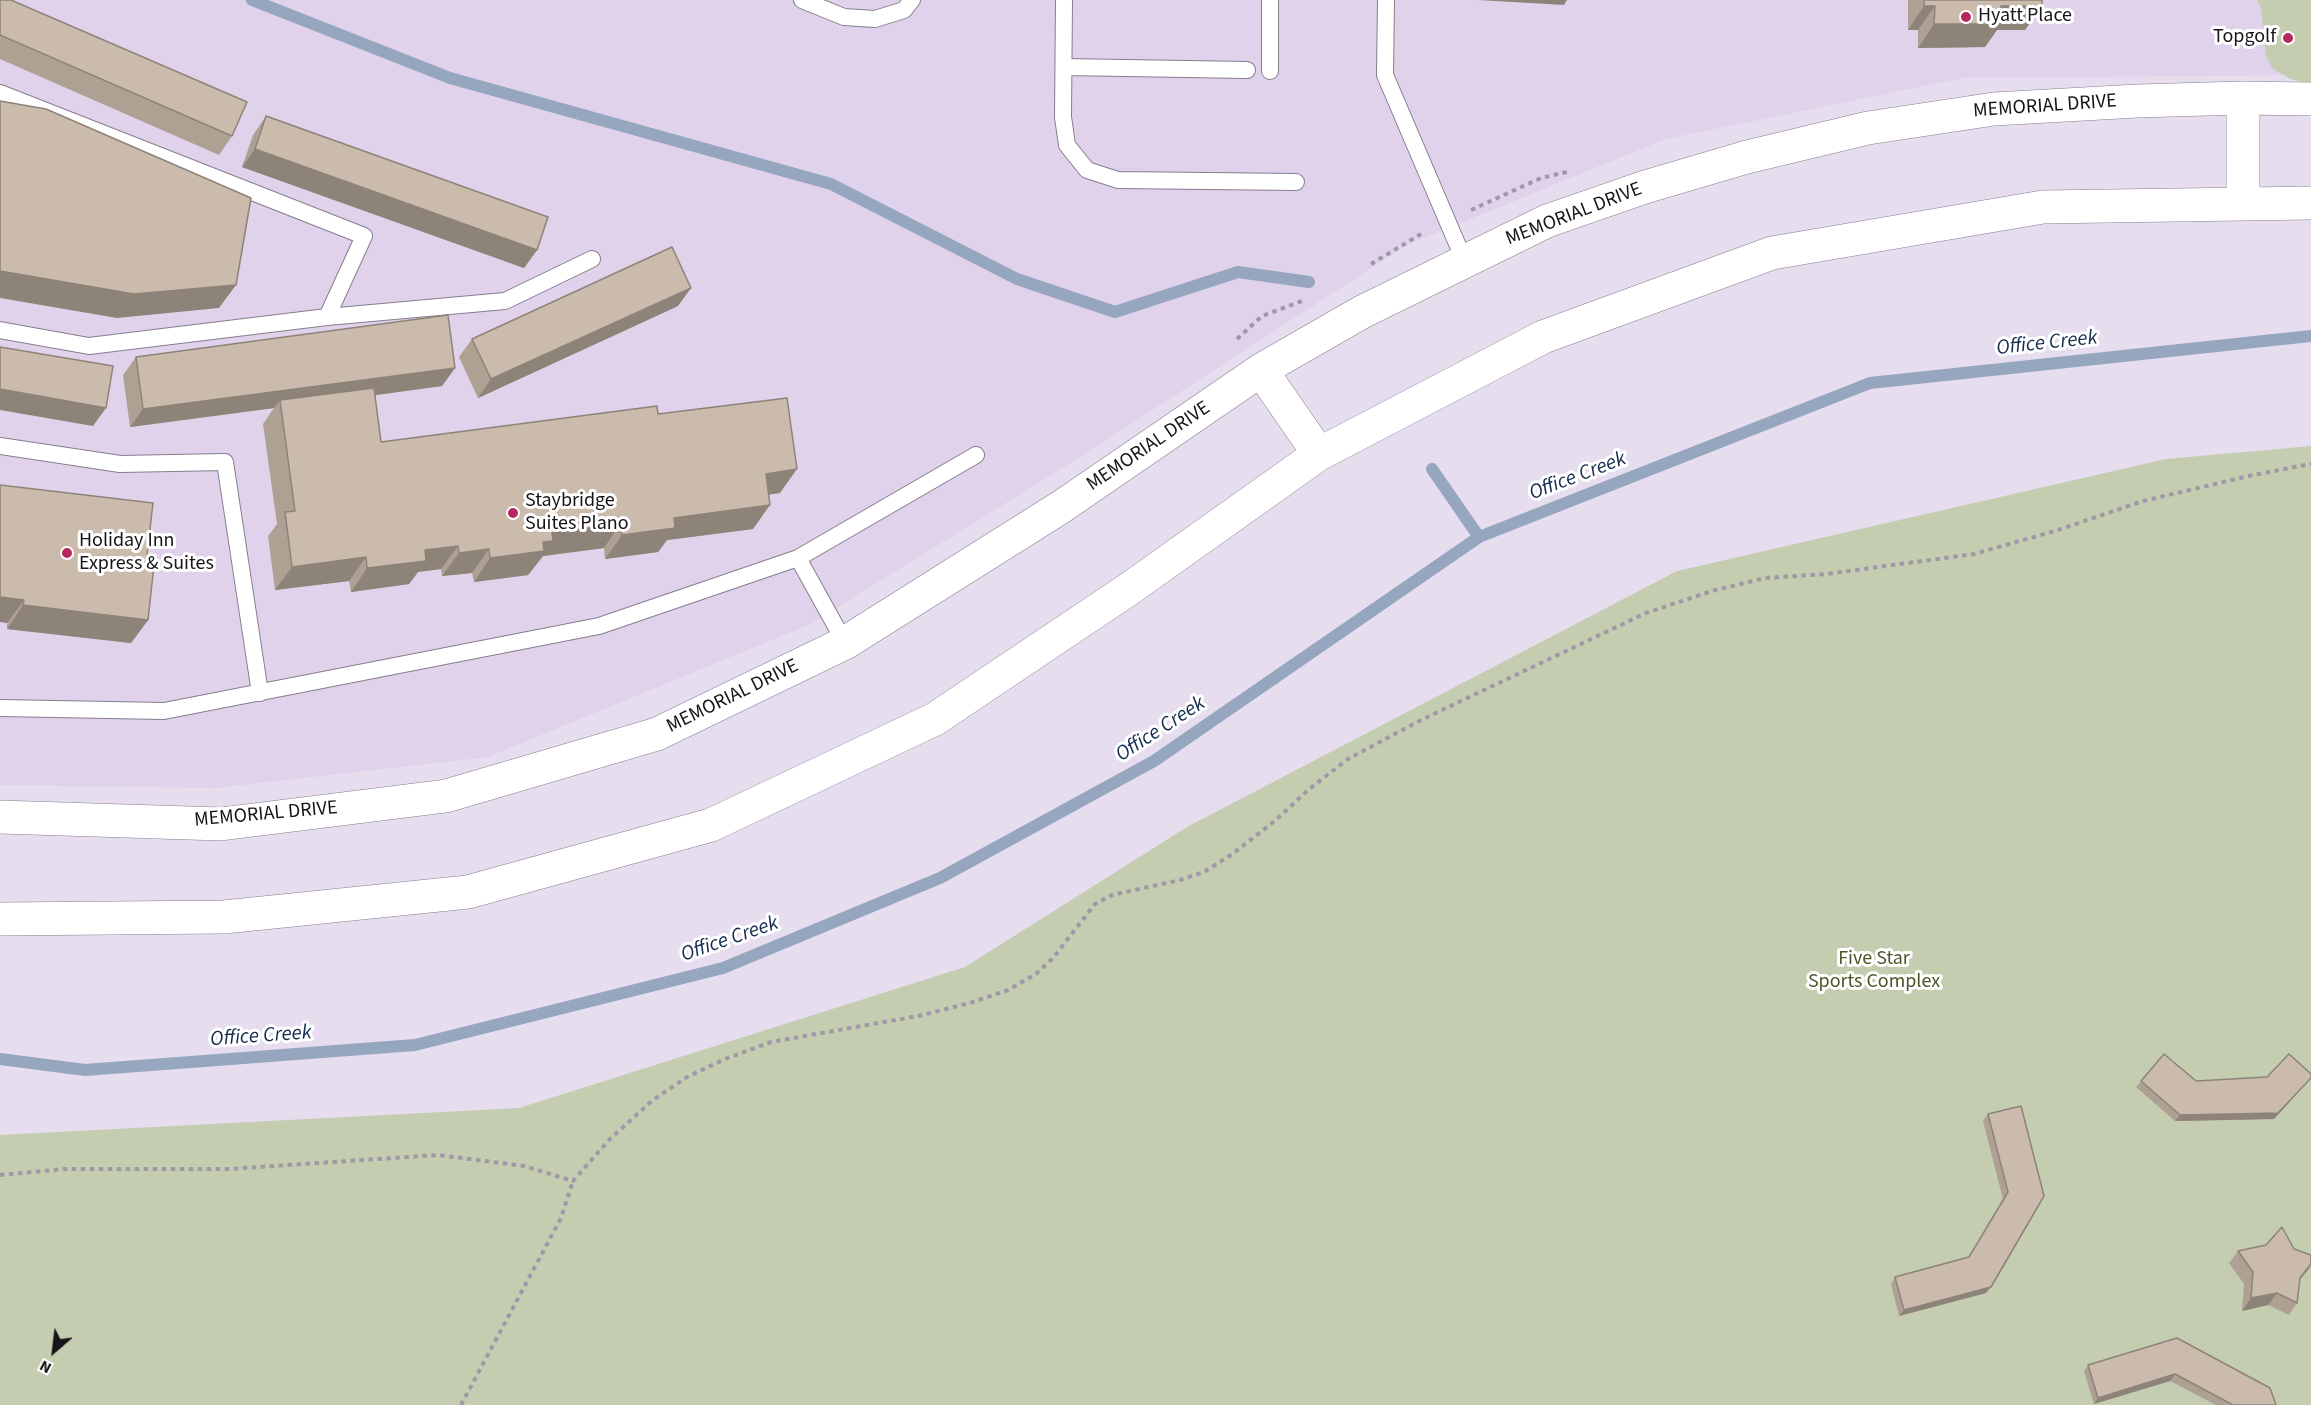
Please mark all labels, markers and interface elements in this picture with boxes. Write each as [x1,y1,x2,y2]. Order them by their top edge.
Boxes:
place label: Hyatt Place [1978,5,2072,29]
marker: Hyatt Place [1959,10,1973,24]
place label: Topgolf [2213,26,2276,50]
marker: Topgolf [2281,31,2295,45]
street label: MEMORIAL DRIVE [1972,90,2118,124]
street label: MEMORIAL DRIVE [1503,178,1645,252]
water label: Office Creek [1995,326,2099,362]
street label: MEMORIAL DRIVE [1083,397,1215,497]
water label: Office Creek [1526,447,1630,507]
place label: Staybridge Suites Plano [525,490,629,537]
marker: Staybridge Suites Plano [506,506,520,520]
place label: Holiday Inn Express & Suites [79,530,214,577]
marker: Holiday Inn Express & Suites [60,546,74,560]
street label: MEMORIAL DRIVE [663,655,803,739]
water label: Office Creek [1112,692,1210,768]
street label: MEMORIAL DRIVE [193,797,339,833]
water label: Office Creek [678,912,782,968]
park label: Five Star Sports Complex [1808,948,1940,995]
water label: Office Creek [209,1021,313,1053]
north arrow [24,1321,84,1381]
text: N [36,1355,55,1379]

